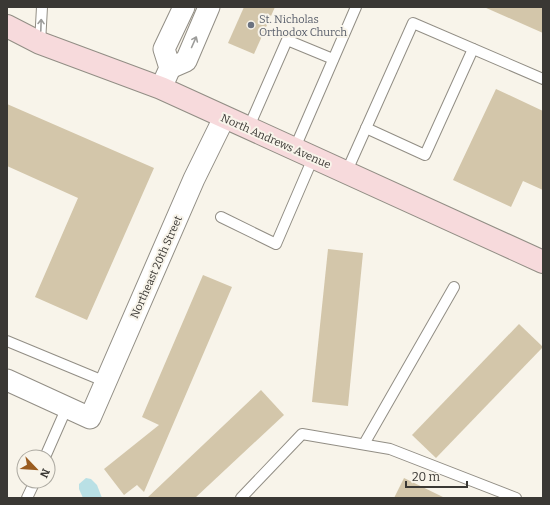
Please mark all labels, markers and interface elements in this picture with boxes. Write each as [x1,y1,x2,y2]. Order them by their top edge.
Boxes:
place label: St. Nicholas Orthodox Church [259,13,347,39]
one-way arrow [37,19,45,32]
marker: St. Nicholas Orthodox Church [246,20,256,30]
one-way arrow [191,36,198,48]
street label: North Andrews Avenue [219,111,333,172]
street label: Northeast 20th Street [128,214,185,321]
north arrow [16,449,56,489]
scale bar [406,463,467,489]
text: N [37,466,52,480]
text: 20 m [412,470,441,484]

